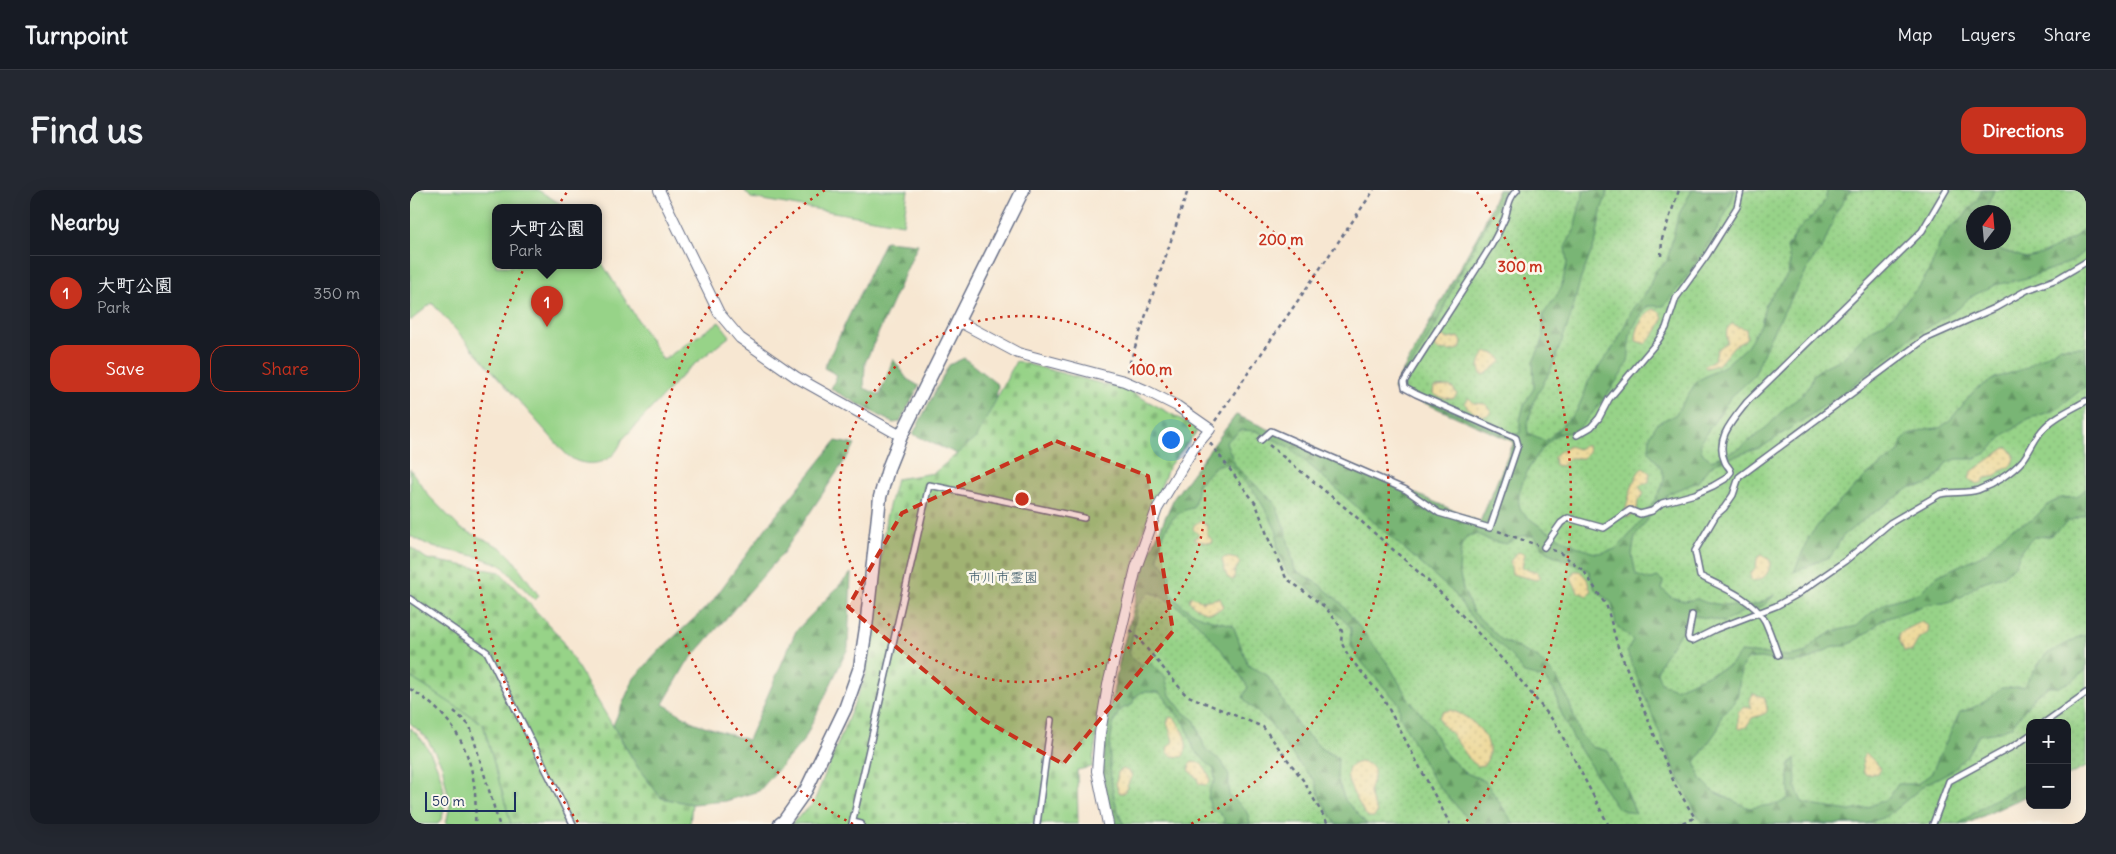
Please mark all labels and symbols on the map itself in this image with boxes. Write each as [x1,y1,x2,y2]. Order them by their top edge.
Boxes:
north arrow [1966,205,2011,250]
text: 200 m [1259,230,1303,249]
text: 300 m [1498,257,1543,276]
pin: 1 [531,286,563,327]
text: 100 m [1130,360,1172,379]
your location [1158,427,1184,453]
centre of rings [1013,490,1031,508]
park label: 市川市霊園 [968,568,1038,586]
scale bar [425,789,516,812]

